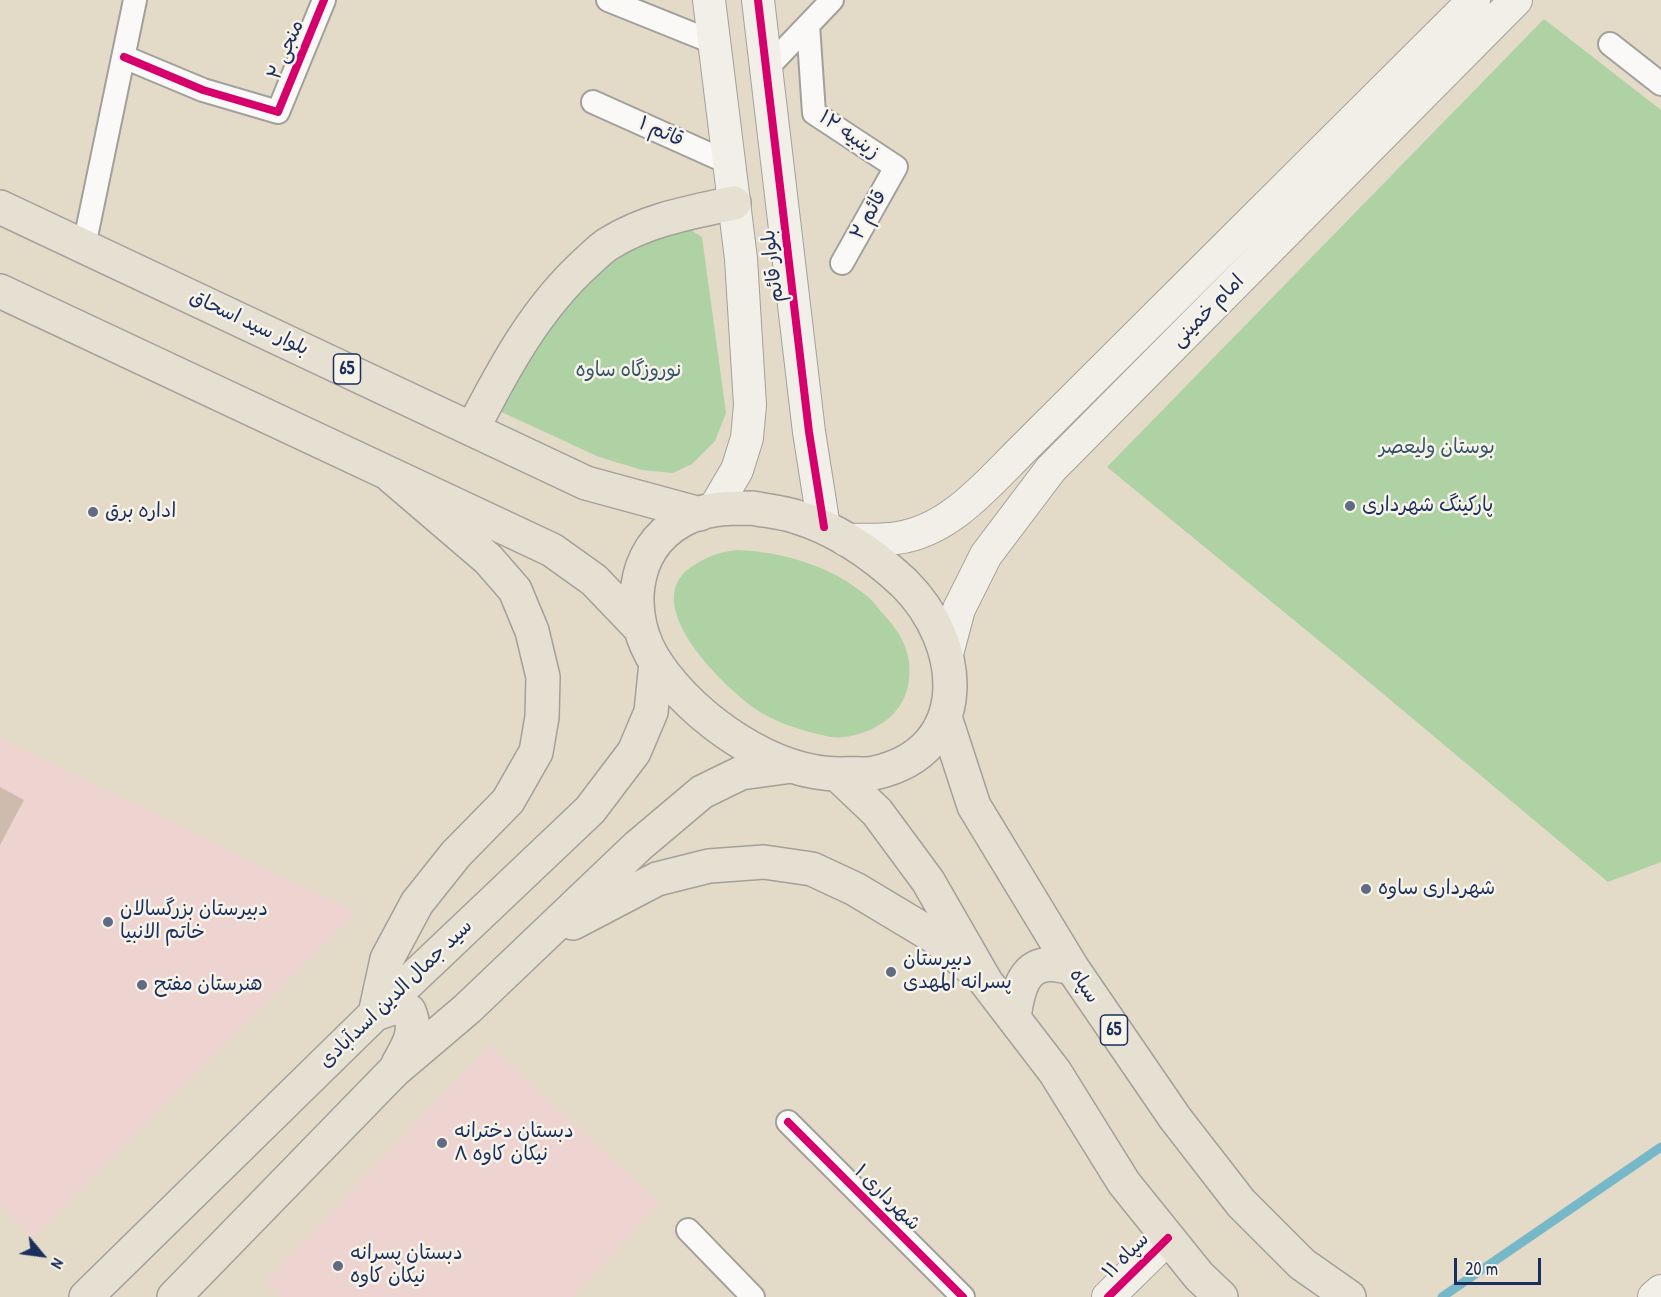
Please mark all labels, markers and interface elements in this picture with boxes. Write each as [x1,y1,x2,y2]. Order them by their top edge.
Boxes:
street label: منجی ۲ [263,16,309,84]
street label: زینبیه ۱۲ [814,105,884,165]
street label: قائم ۱ [635,112,687,152]
street label: قائم ۲ [846,186,892,244]
street label: بلوار قائم [757,228,789,304]
street label: امام خمینی [1166,269,1250,353]
street label: بلوار سید اسحاق [186,285,312,361]
road number: 65 [334,354,360,384]
park label: نوروزگاه ساوه [576,359,682,383]
park label: بوستان ولیعصر [1379,436,1495,460]
place label: پارکینگ شهرداری [1362,494,1493,518]
marker: پارکینگ شهرداری [1343,499,1357,513]
place label: اداره برق [105,500,176,524]
marker: اداره برق [86,505,100,519]
place label: شهرداری ساوه [1378,877,1495,901]
marker: شهرداری ساوه [1359,882,1373,896]
place label: دبیرستان بزرگسالان خاتم الانبیا [120,898,268,945]
marker: دبیرستان بزرگسالان خاتم الانبیا [101,915,115,929]
street label: سید جمال الدین اسدآبادی [314,915,478,1073]
place label: دبیرستان پسرانه المهدی [903,948,1012,995]
street label: سپاه [1064,964,1104,1008]
marker: دبیرستان پسرانه المهدی [884,965,898,979]
place label: هنرستان مفتح [154,973,263,997]
marker: هنرستان مفتح [135,978,149,992]
road number: 65 [1100,1015,1128,1045]
place label: دبستان دخترانه نیکان کاوه ۸ [454,1120,574,1167]
marker: دبستان دخترانه نیکان کاوه ۸ [435,1136,449,1150]
street label: شهرداری ۱ [849,1160,925,1236]
north arrow [12,1225,72,1285]
street label: سپاه ۱۱ [1098,1228,1154,1284]
place label: دبستان پسرانه نیکان کاوه [350,1242,463,1289]
scale bar [1457,1246,1544,1284]
text: N [46,1255,69,1273]
text: 20 m [1465,1256,1498,1281]
marker: دبستان پسرانه نیکان کاوه [331,1259,345,1273]

